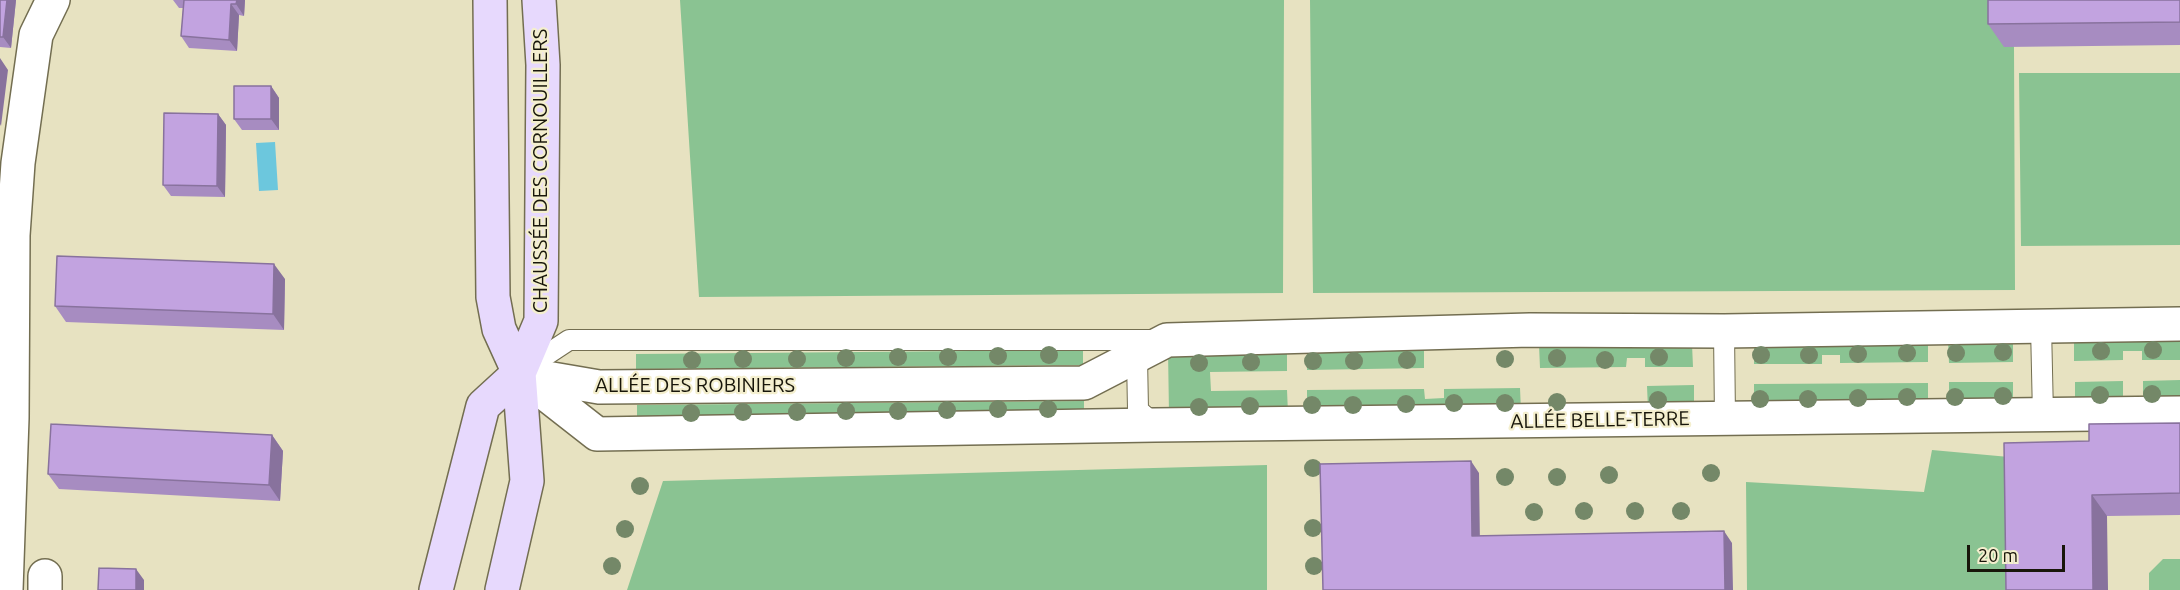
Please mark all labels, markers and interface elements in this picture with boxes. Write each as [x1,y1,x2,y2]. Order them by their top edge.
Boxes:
street label: CHAUSSÉE DES CORNOUILLERS [528,29,552,313]
street label: ALLÉE DES ROBINIERS [595,373,795,397]
street label: ALLÉE BELLE-TERRE [1510,406,1690,434]
scale bar [1970,533,2068,571]
text: 20 m [1978,545,2018,565]

